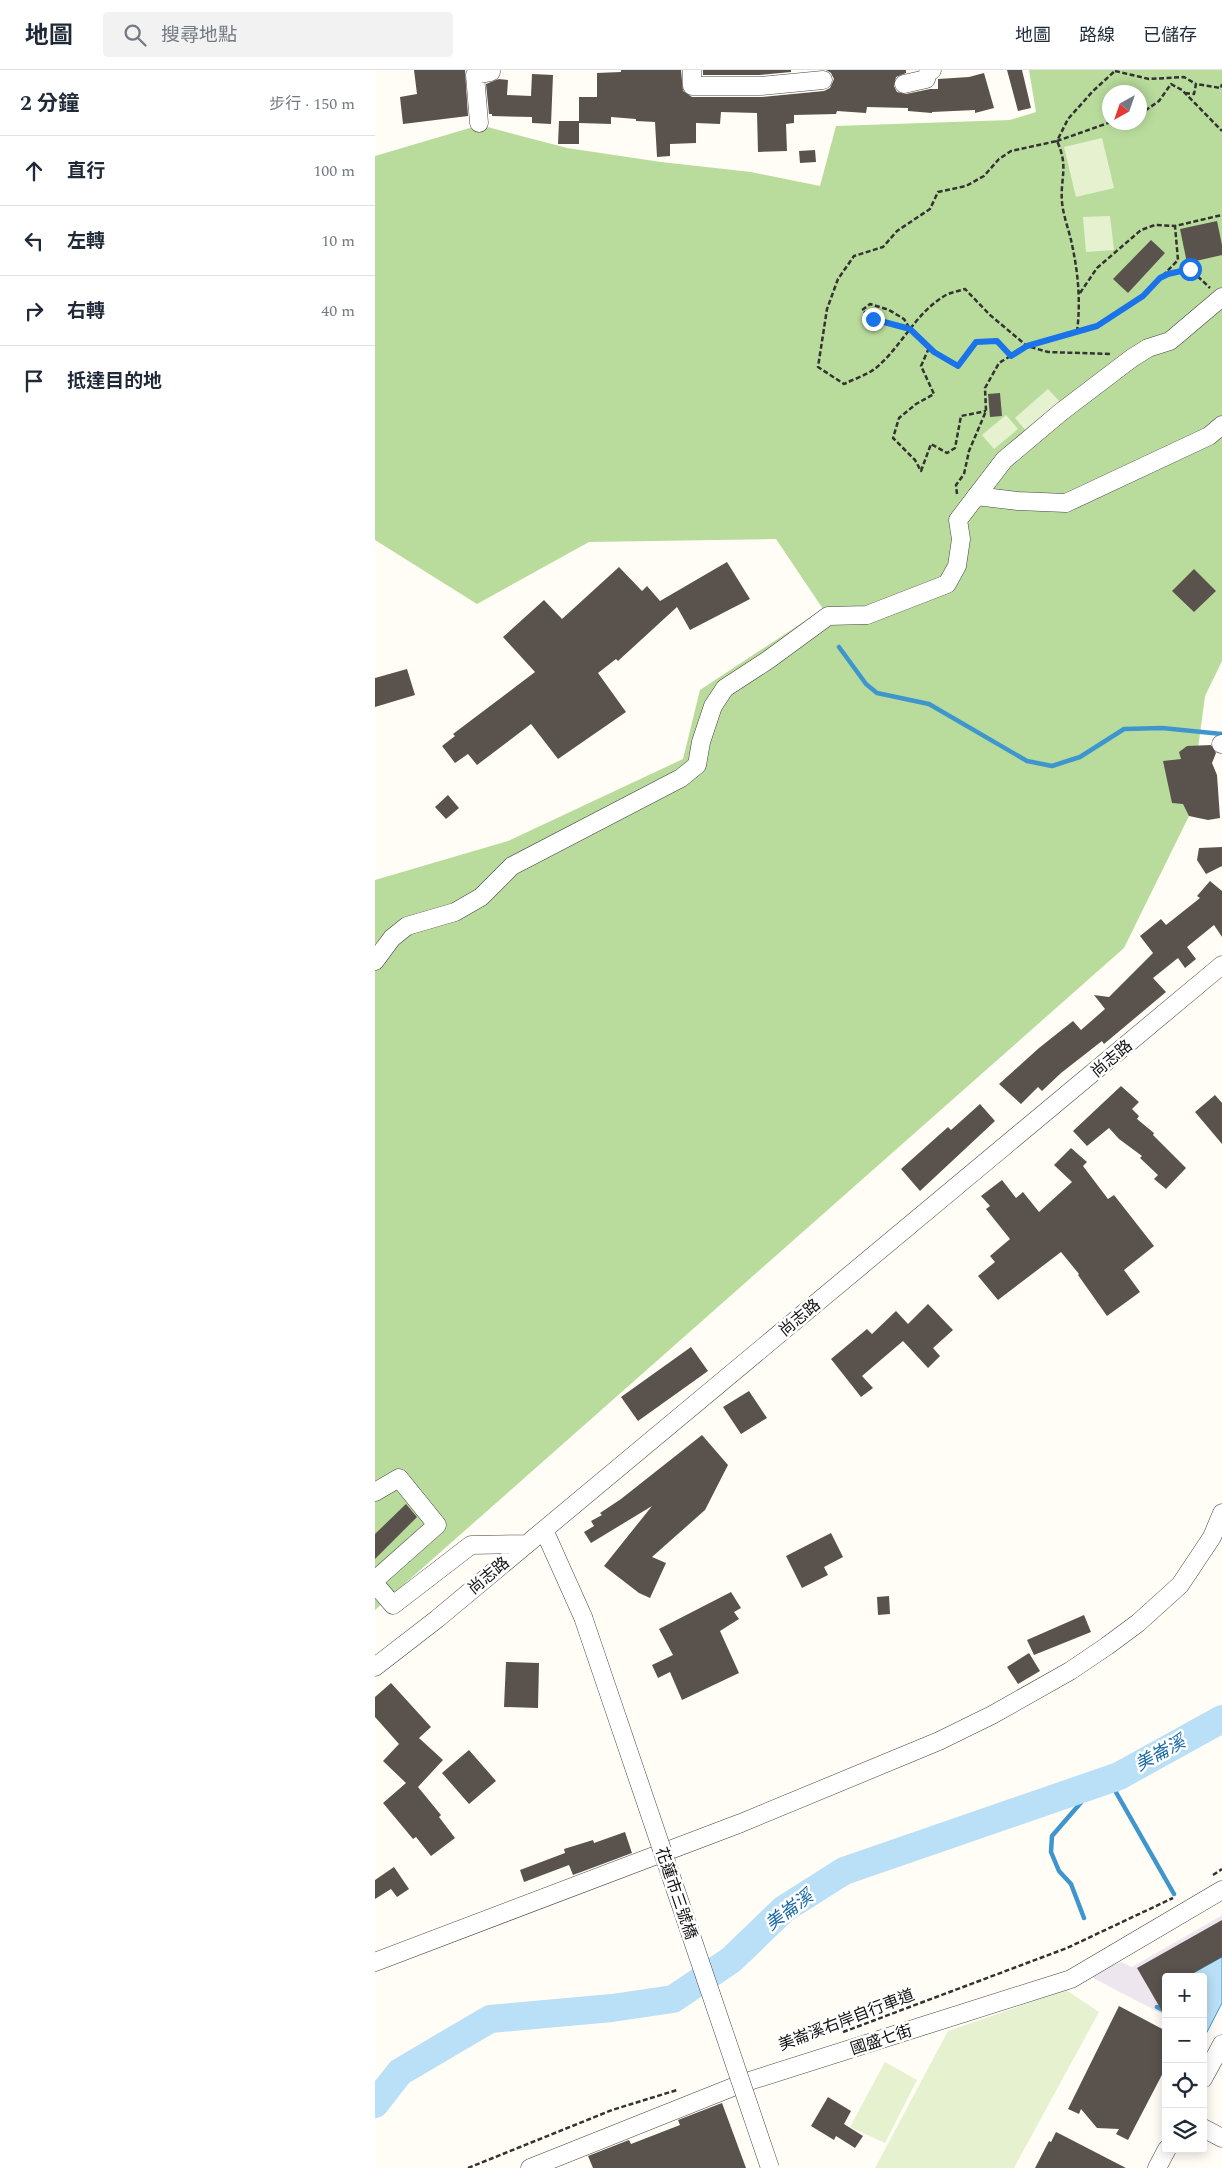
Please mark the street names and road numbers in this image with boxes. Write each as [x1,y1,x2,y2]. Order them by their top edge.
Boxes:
street label: 尚志路 [1086,1034,1138,1083]
street label: 尚志路 [774,1293,826,1342]
street label: 尚志路 [463,1551,515,1600]
street label: 花蓮市三號橋 [649,1844,703,1943]
street label: 美崙溪右岸自行車道 [775,1983,918,2057]
street label: 國盛七街 [847,2019,915,2061]

